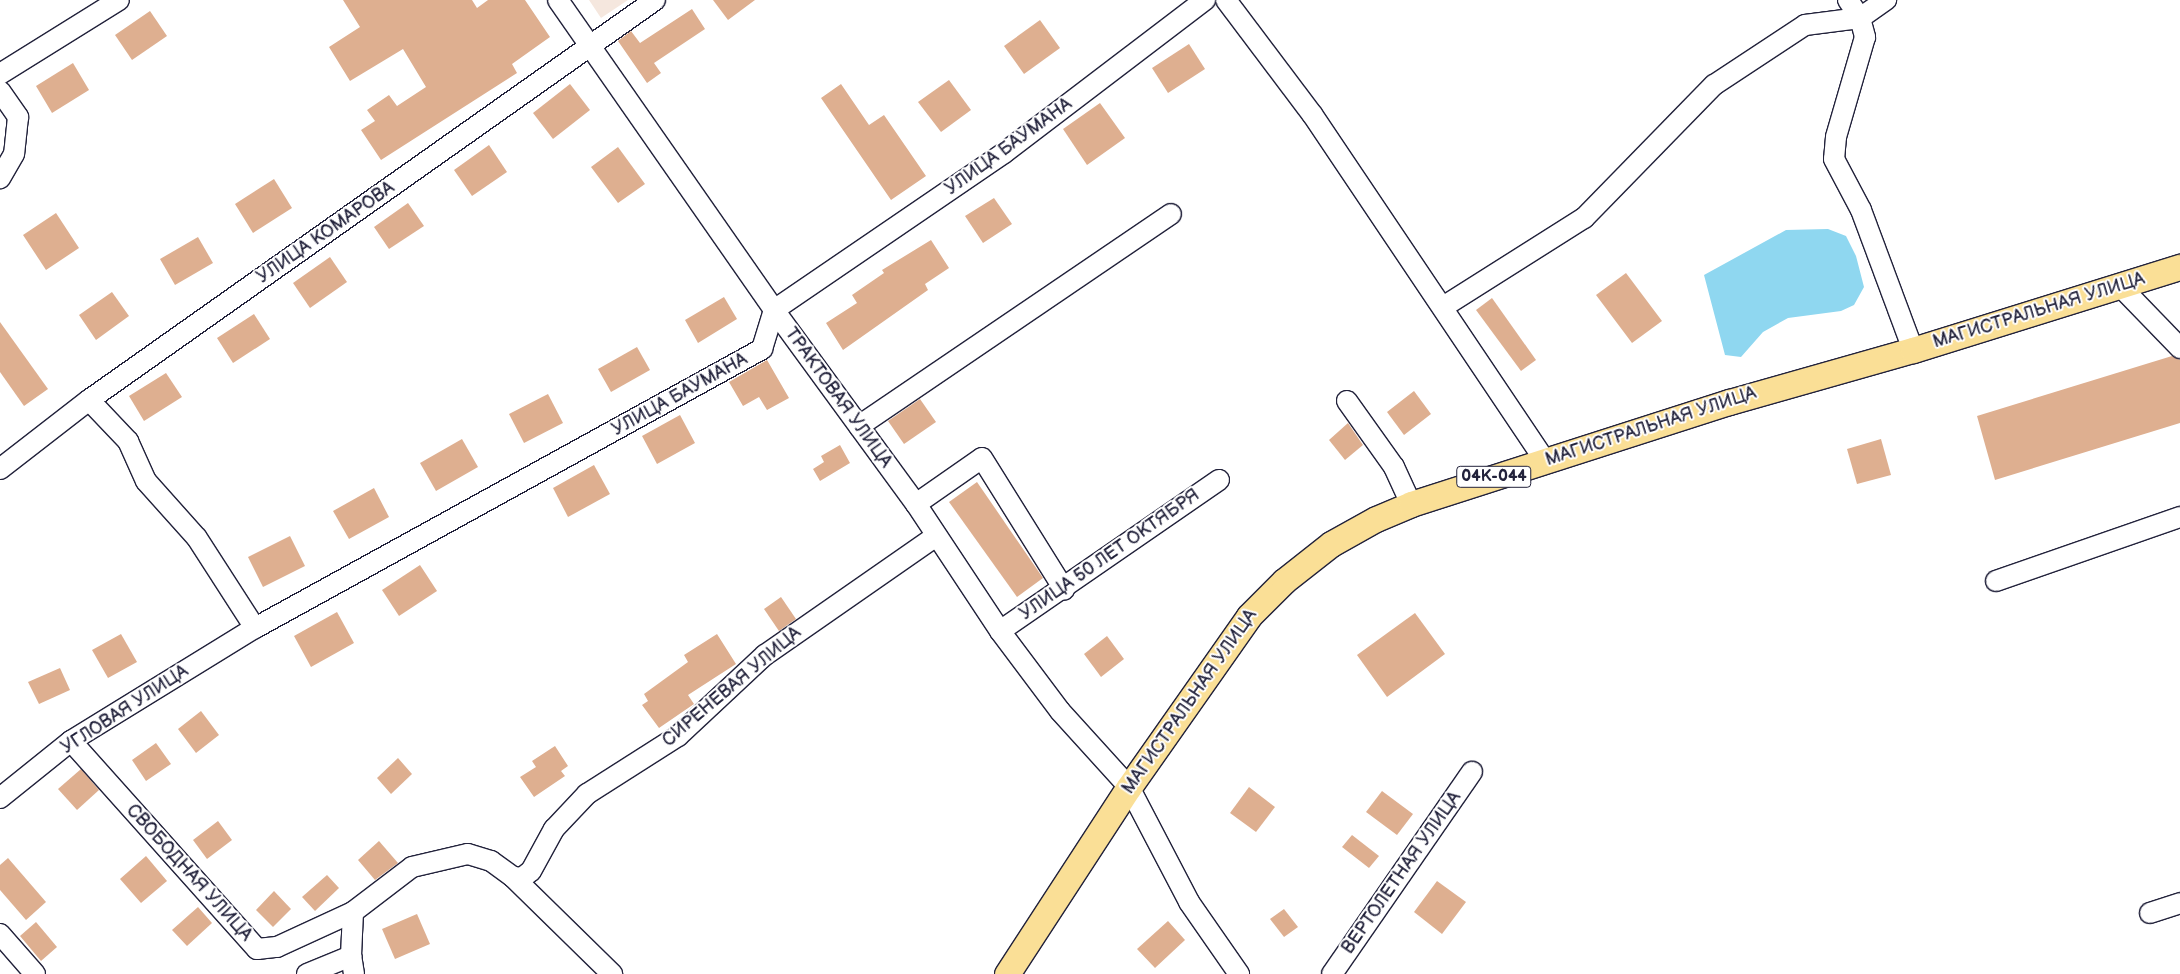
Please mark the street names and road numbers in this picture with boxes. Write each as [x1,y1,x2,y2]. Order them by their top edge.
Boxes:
street label: УЛИЦА БАУМАНА [941,94,1077,200]
street label: УЛИЦА КОМАРОВА [253,177,399,289]
street label: МАГИСТРАЛЬНАЯ УЛИЦА [1930,268,2148,354]
street label: ТРАКТОВАЯ УЛИЦА [780,324,896,472]
street label: УЛИЦА БАУМАНА [609,349,751,441]
street label: МАГИСТРАЛЬНАЯ УЛИЦА [1543,383,1759,471]
road number: 04К-044 [1455,464,1533,491]
street label: УЛИЦА 50 ЛЕТ ОКТЯБРЯ [1016,485,1204,625]
street label: МАГИСТРАЛЬНАЯ УЛИЦА [1118,606,1262,798]
street label: СИРЕНЕВАЯ УЛИЦА [658,623,806,751]
street label: УГЛОВАЯ УЛИЦА [57,661,193,759]
street label: ВЕРТОЛЕТНАЯ УЛИЦА [1338,788,1466,958]
street label: СВОБОДНАЯ УЛИЦА [122,800,256,946]

